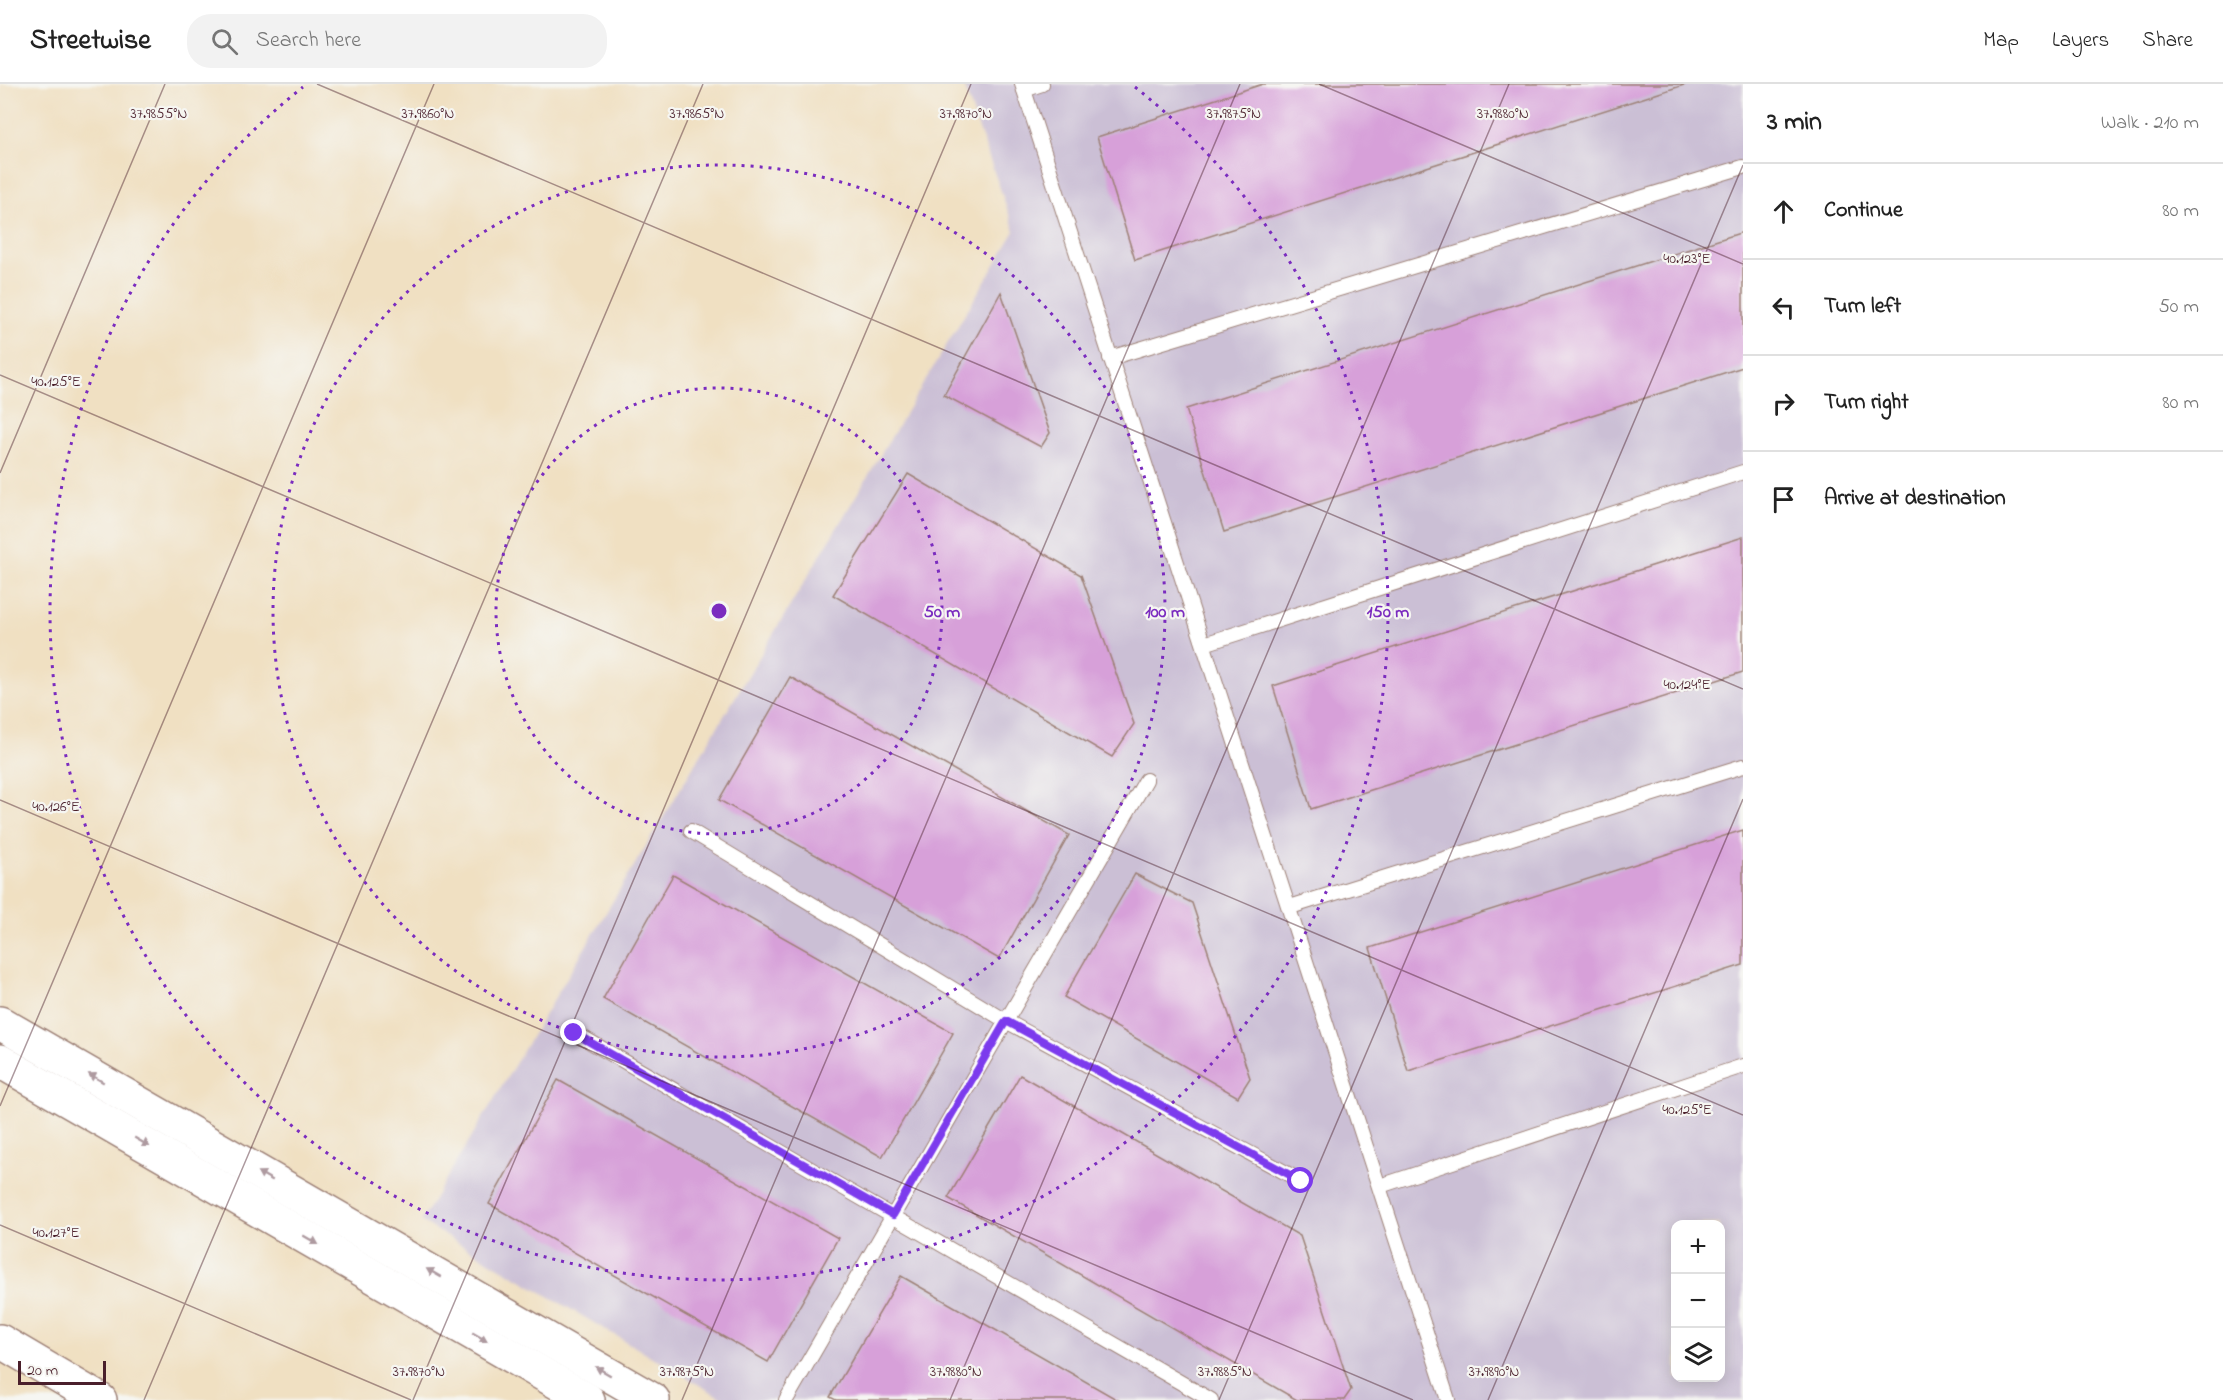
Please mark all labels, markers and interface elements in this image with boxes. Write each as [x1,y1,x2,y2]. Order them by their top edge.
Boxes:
search box [187,14,607,68]
text: Streetwise [30,21,151,62]
icon: search [208,25,241,58]
text: Search here [256,25,361,57]
text: Map [1983,26,2019,56]
text: Layers [2052,26,2109,56]
text: Share [2142,26,2193,56]
text: 37.9855°N [131,103,187,125]
text: 37.9860°N [402,103,454,125]
text: 37.9865°N [670,103,724,125]
text: 37.9870°N [940,103,992,125]
text: 37.9875°N [1207,103,1261,125]
text: 37.9880°N [1477,103,1529,125]
text: 3 min [1767,104,1822,142]
text: Walk · 210 m [2101,109,2199,138]
icon: ahead [1767,195,1800,228]
text: Continue [1824,195,1903,227]
text: 80 m [2162,197,2199,226]
text: 40.123°E [1663,248,1711,270]
icon: left [1767,291,1800,324]
text: Turn left [1824,291,1901,323]
text: 50 m [2158,293,2199,322]
text: 40.125°E [31,371,81,393]
icon: right [1767,387,1800,420]
text: Turn right [1824,387,1909,419]
text: 80 m [2162,389,2199,418]
icon: arrive [1767,483,1800,516]
text: Arrive at destination [1824,483,2006,515]
text: 50 m [924,600,960,626]
text: 100 m [1145,600,1185,626]
text: 150 m [1367,600,1409,626]
centre of rings [709,601,729,621]
text: 40.124°E [1663,674,1711,696]
text: 40.126°E [32,796,80,818]
route end [560,1019,586,1045]
one-way arrow [88,1073,104,1084]
text: 40.125°E [1662,1099,1712,1121]
one-way arrow [134,1137,151,1147]
route start [1287,1167,1313,1193]
one-way arrow [257,1170,273,1181]
map controls [1671,1220,1725,1382]
button: + [1671,1220,1725,1274]
text: 40.127°E [32,1222,80,1244]
one-way arrow [303,1234,319,1245]
one-way arrow [425,1268,442,1278]
button: − [1671,1274,1725,1328]
button: layers [1671,1328,1725,1382]
one-way arrow [472,1332,489,1342]
scale bar [18,1358,106,1386]
text: 20 m [27,1359,58,1383]
text: 37.9870°N [393,1361,445,1383]
text: 37.9875°N [660,1361,714,1383]
text: 37.9880°N [930,1361,982,1383]
text: 37.9885°N [1198,1361,1252,1383]
text: 37.9890°N [1469,1361,1519,1383]
one-way arrow [595,1365,611,1376]

